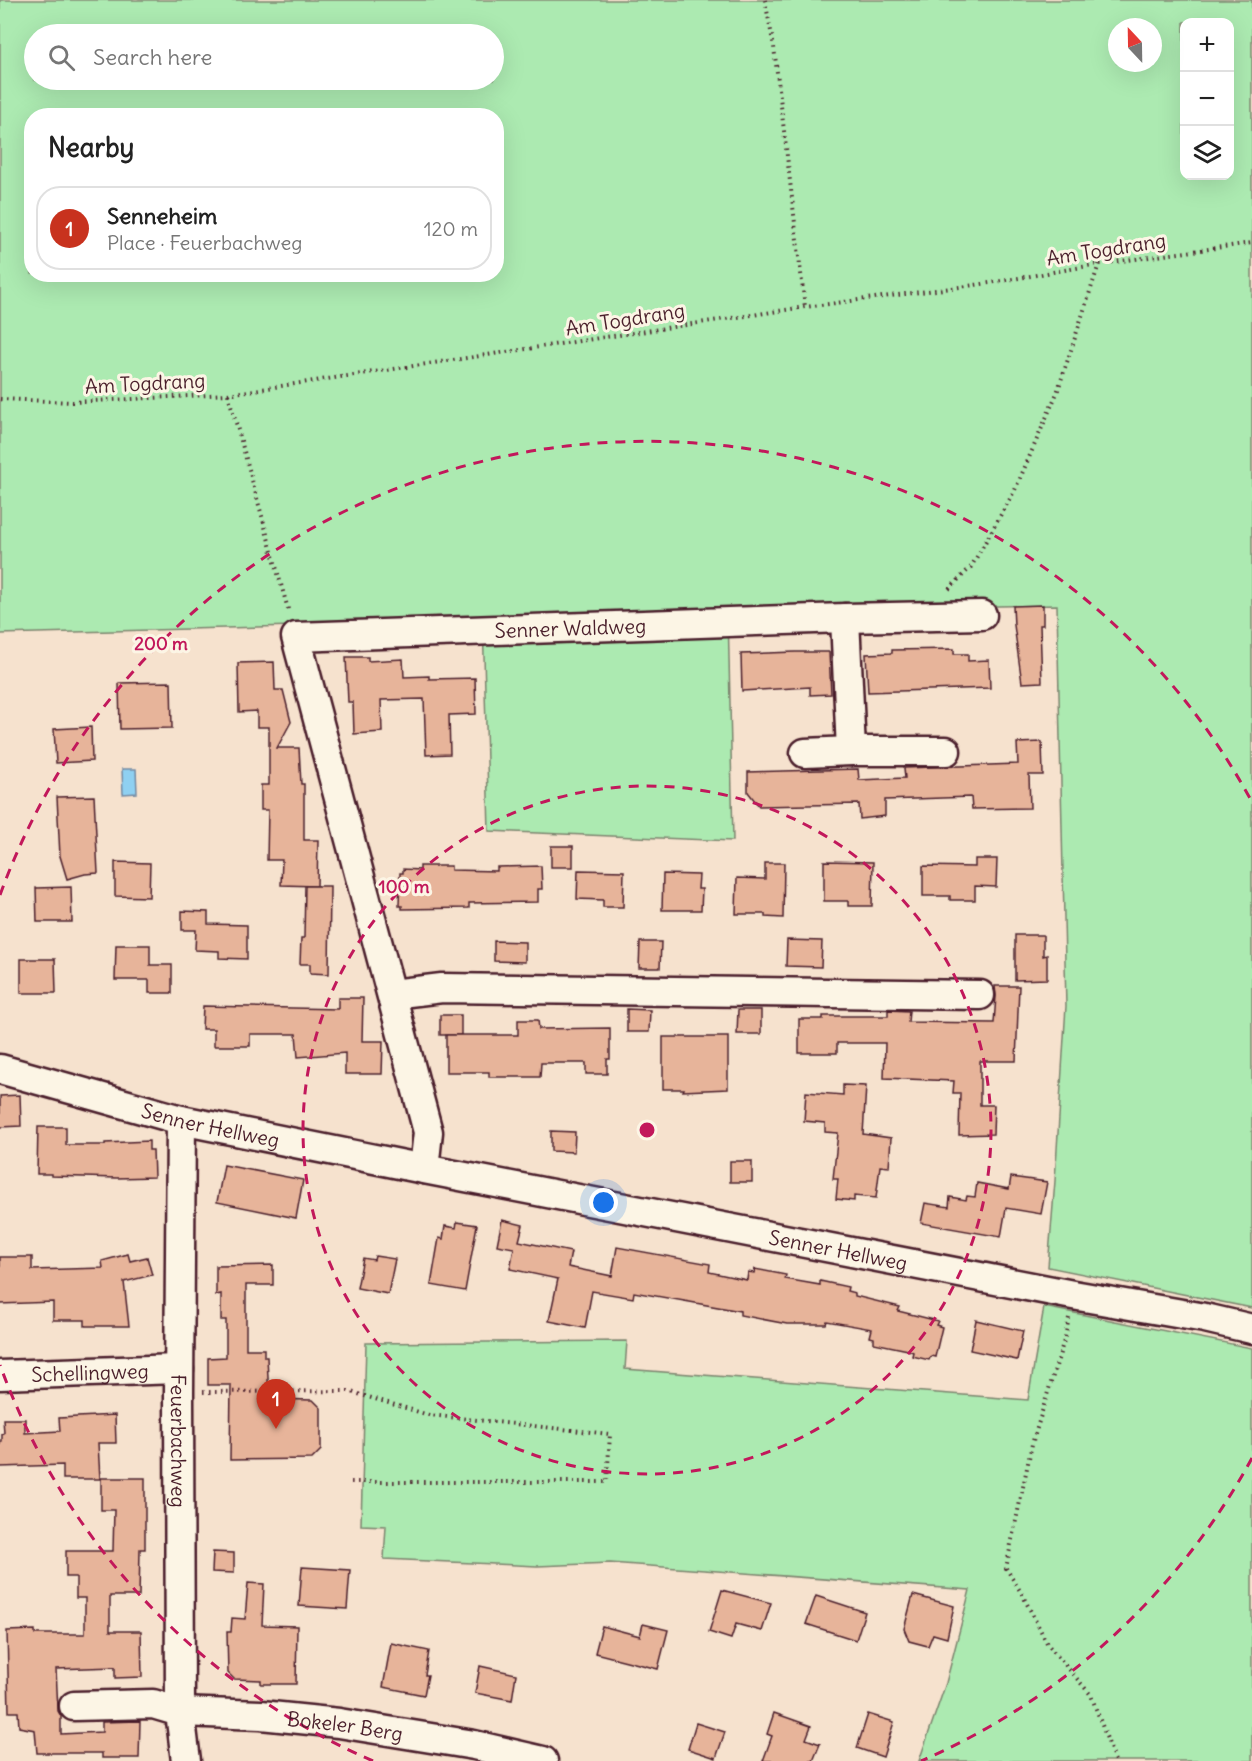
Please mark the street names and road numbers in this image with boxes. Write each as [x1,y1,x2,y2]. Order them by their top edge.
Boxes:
street label: Am Togdrang [1045,227,1167,271]
street label: Am Togdrang [564,297,686,341]
street label: Am Togdrang [84,367,206,399]
street label: Senner Waldweg [494,612,647,643]
street label: Senner Hellweg [139,1097,282,1152]
street label: Senner Hellweg [767,1224,910,1275]
street label: Schellingweg [31,1358,149,1386]
street label: Feuerbachweg [166,1374,192,1508]
street label: Bokeler Berg [286,1705,405,1746]

